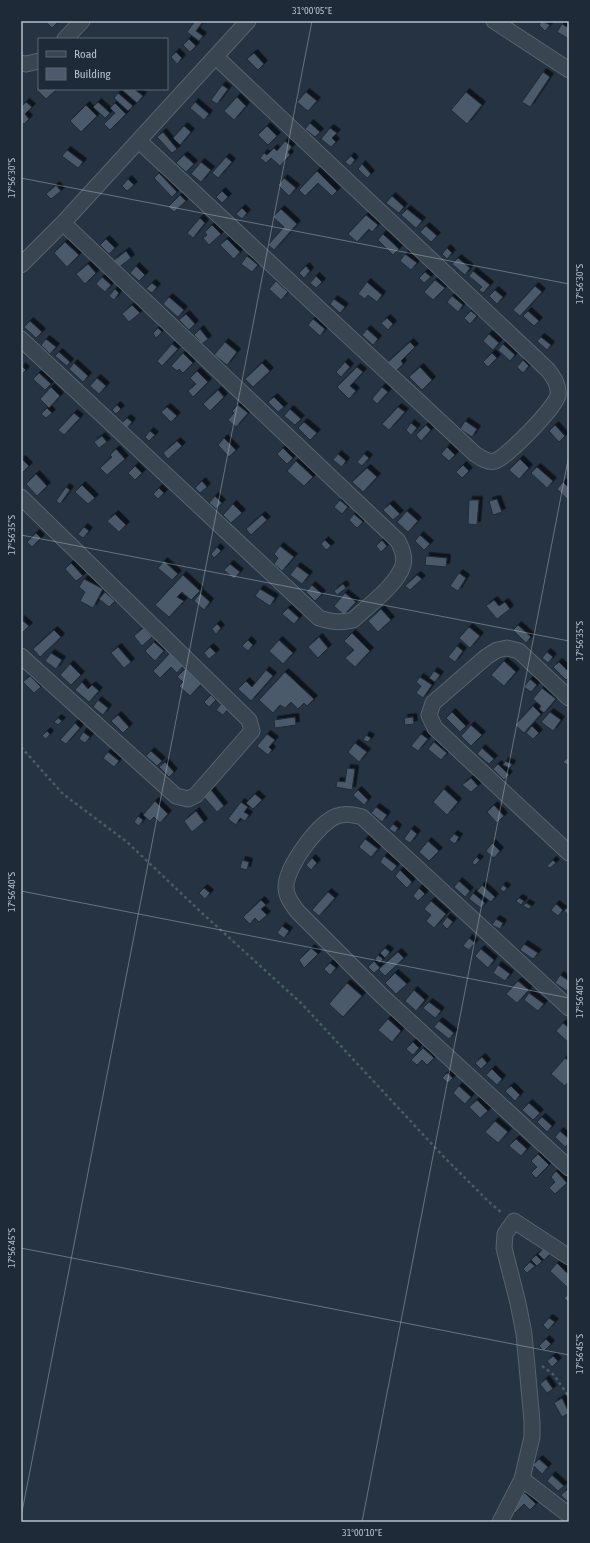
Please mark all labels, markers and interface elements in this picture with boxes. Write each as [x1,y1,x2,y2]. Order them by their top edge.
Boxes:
text: 31°00'05"E [292,5,333,16]
legend [38,38,168,90]
text: Road [74,47,97,61]
text: Building [74,67,112,81]
text: 17°56'30"S [6,158,17,198]
text: 17°56'30"S [574,264,585,304]
text: 17°56'35"S [6,515,17,555]
text: 17°56'35"S [574,621,585,661]
text: 17°56'40"S [6,872,17,912]
text: 17°56'40"S [574,978,585,1018]
text: 17°56'45"S [6,1228,17,1268]
text: 17°56'45"S [574,1334,585,1374]
text: 31°00'10"E [342,1527,383,1538]

